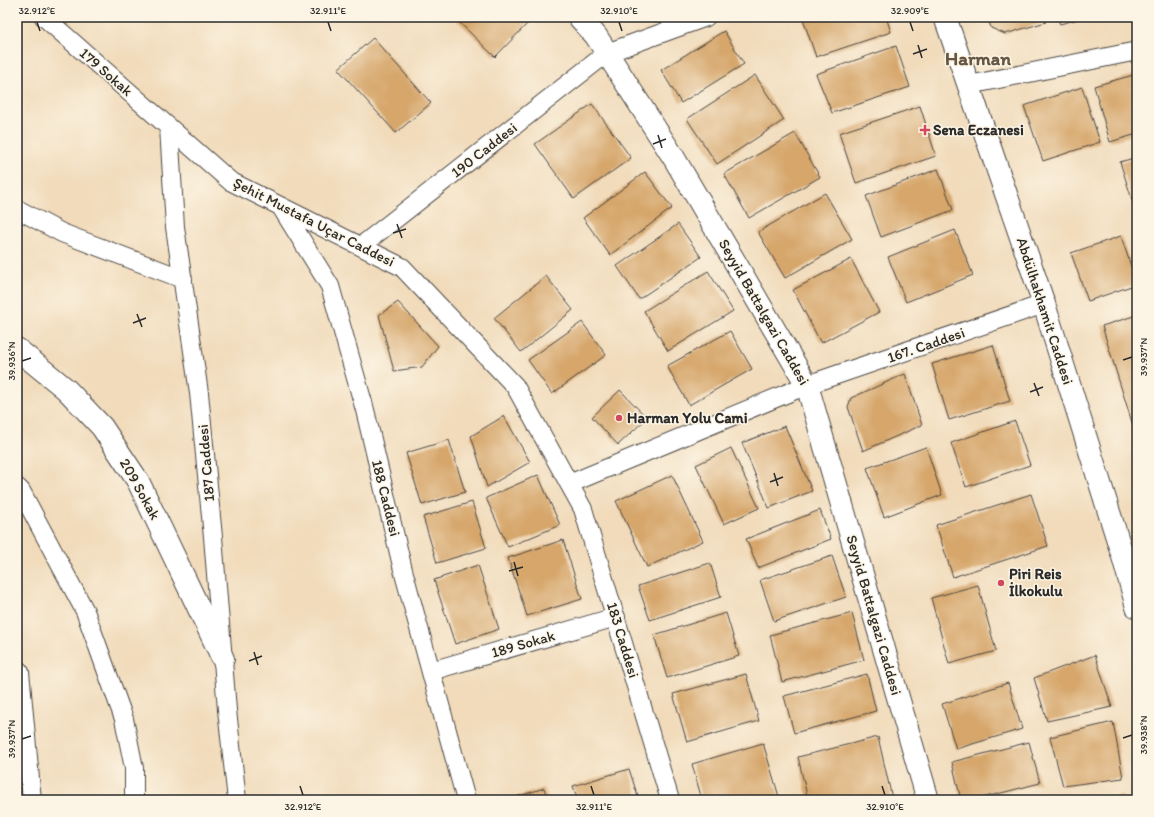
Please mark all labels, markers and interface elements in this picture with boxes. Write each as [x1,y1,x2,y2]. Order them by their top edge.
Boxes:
text: 32.912°E [19,4,56,17]
text: 32.911°E [310,4,347,17]
text: 32.910°E [600,4,638,17]
text: 32.909°E [891,4,930,17]
street label: 179 Sokak [76,44,137,100]
district label: Harman [945,47,1011,70]
street label: 190 Caddesi [447,119,521,181]
place label: Sena Eczanesi [933,121,1024,139]
marker: Sena Eczanesi [920,125,930,135]
street label: Şehit Mustafa Uçar Caddesi [230,173,398,271]
street label: Abdülhakhamit Caddesi [1013,235,1077,387]
street label: Seyyid Battalgazi Caddesi [715,236,813,388]
street label: 167. Caddesi [885,323,967,367]
text: 39.937°N [1137,338,1150,376]
text: 39.936°N [5,341,18,380]
place label: Harman Yolu Cami [627,409,748,427]
marker: Harman Yolu Cami [614,413,624,423]
street label: 187 Caddesi [194,424,218,502]
street label: 209 Sokak [116,455,164,523]
street label: 188 Caddesi [368,458,404,538]
street label: Seyyid Battalgazi Caddesi [842,533,906,697]
place label: Piri Reis İlkokulu [1009,565,1063,600]
marker: Piri Reis İlkokulu [996,578,1006,588]
street label: 183 Caddesi [603,600,643,680]
street label: 189 Sokak [489,626,557,662]
text: 39.938°N [1137,715,1150,755]
text: 39.937°N [5,720,18,758]
text: 32.912°E [285,800,322,813]
text: 32.911°E [576,800,613,813]
text: 32.910°E [866,800,904,813]

